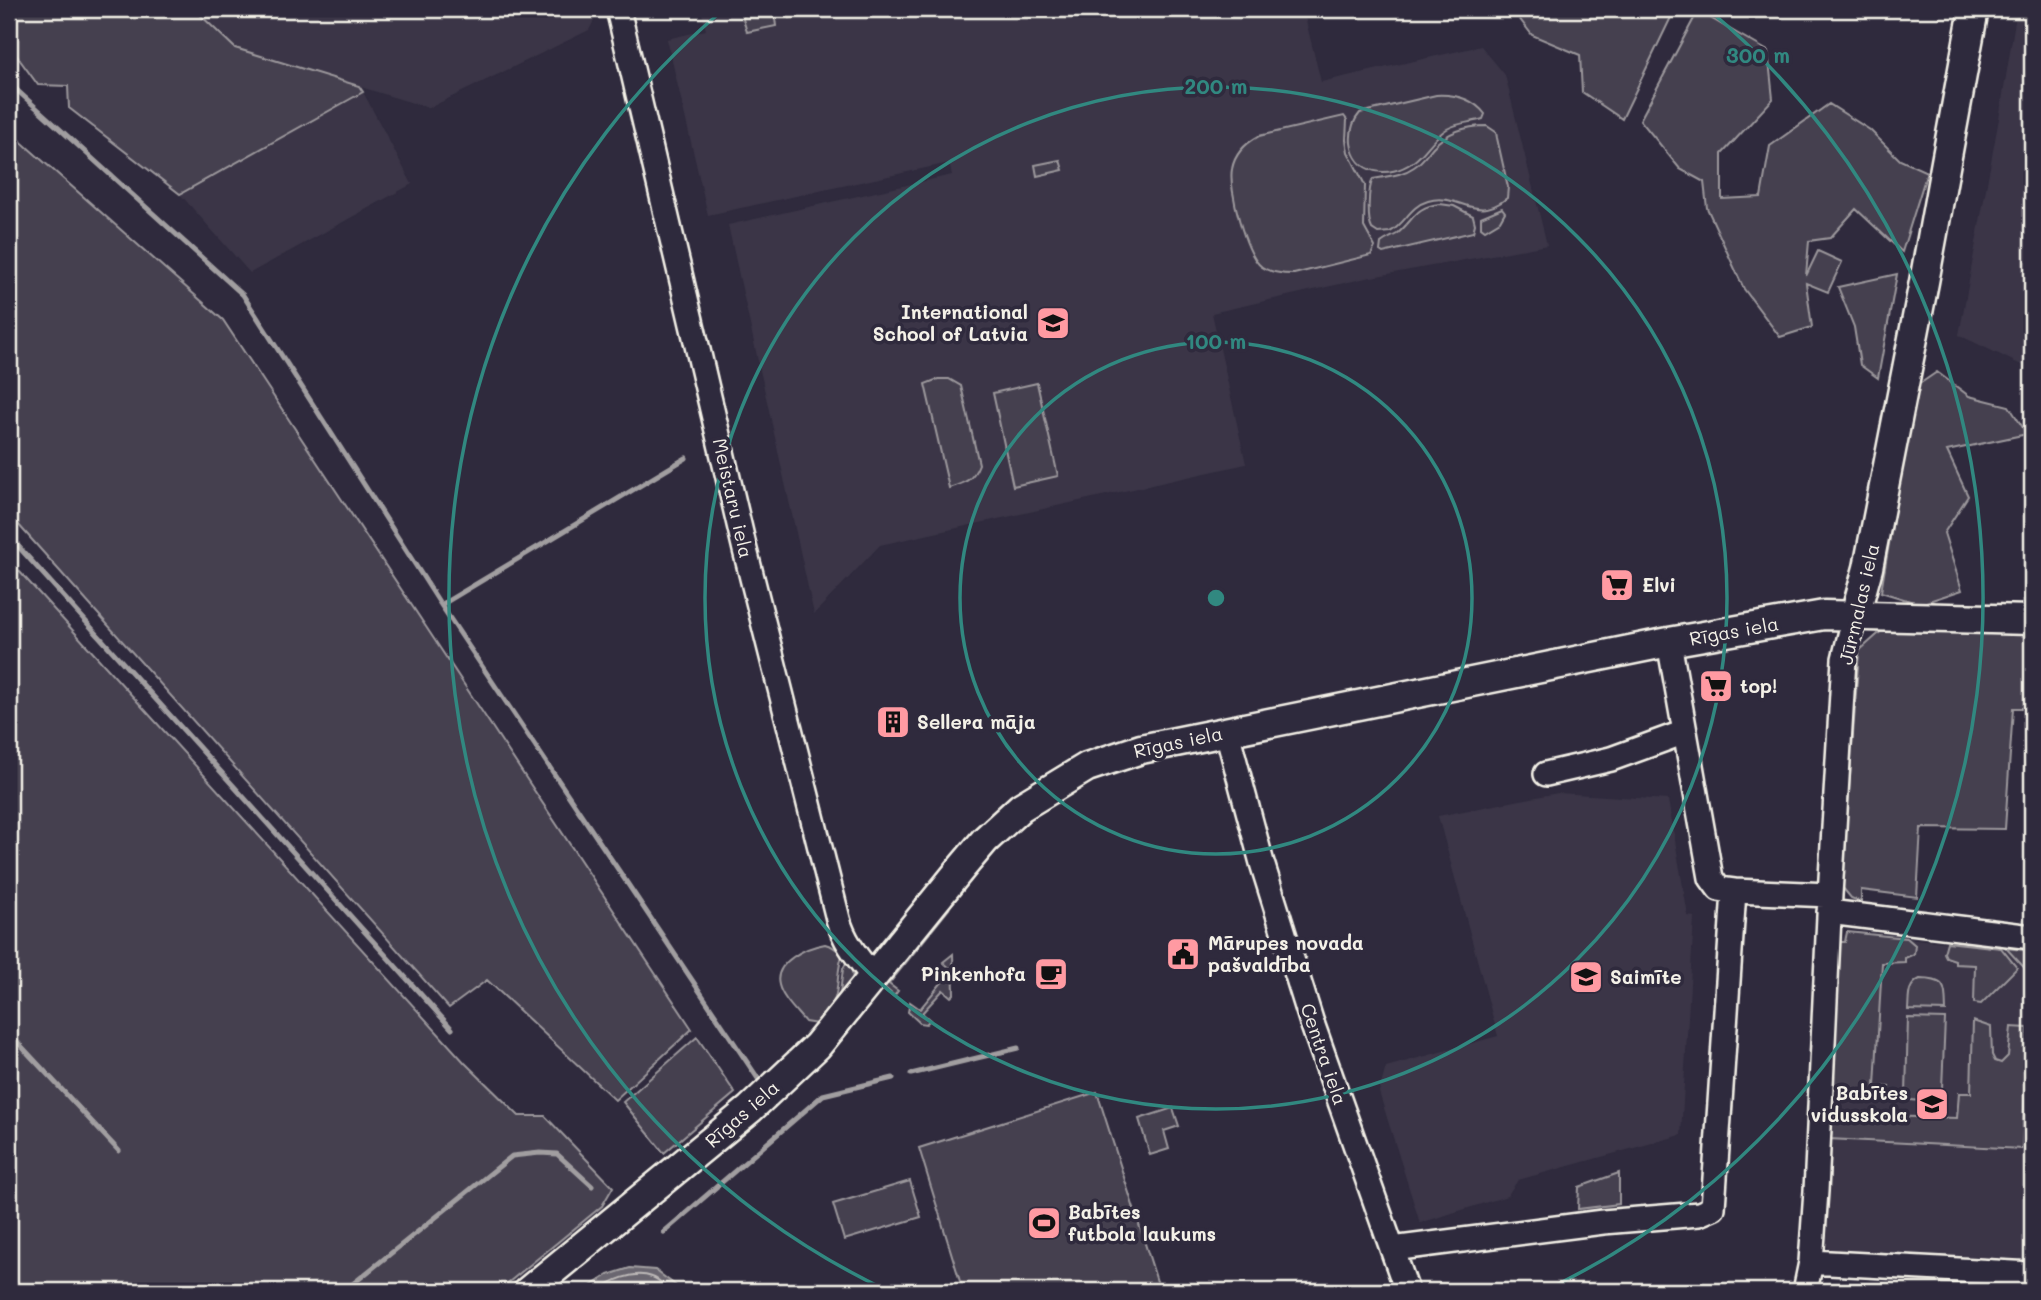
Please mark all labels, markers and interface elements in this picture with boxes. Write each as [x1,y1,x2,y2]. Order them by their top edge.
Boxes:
text: 300 m [1726,41,1790,68]
text: 200 m [1185,72,1247,99]
place label: International School of Latvia [873,299,1028,346]
school or university icon: International School of Latvia [1034,304,1072,342]
text: 100 m [1186,327,1246,354]
street label: Meistaru iela [708,435,759,560]
street label: Jūrmalas iela [1832,541,1885,667]
supermarket icon: Elvi [1598,566,1636,604]
place label: Elvi [1642,572,1676,597]
centre of rings [1204,586,1228,610]
street label: Rīgas iela [1687,610,1781,651]
supermarket icon: top! [1697,667,1735,705]
place label: top! [1740,673,1777,698]
building icon: Sellera māja [874,703,912,741]
place label: Sellera māja [917,709,1036,734]
street label: Rīgas iela [1131,720,1225,763]
place label: Mārupes novada pašvaldība [1208,930,1364,977]
public building icon: Mārupes novada pašvaldība [1164,935,1202,973]
cafe icon: Pinkenhofa [1032,955,1070,993]
school or university icon: Saimīte [1567,958,1605,996]
place label: Pinkenhofa [921,961,1026,986]
place label: Saimīte [1610,964,1681,989]
street label: Centra iela [1295,1000,1354,1108]
street label: Rīgas iela [699,1075,784,1153]
place label: Babītes vidusskola [1811,1080,1908,1127]
school or university icon: Babītes vidusskola [1913,1085,1951,1123]
place label: Babītes futbola laukums [1068,1199,1216,1246]
sports icon: Babītes futbola laukums [1025,1204,1063,1242]

